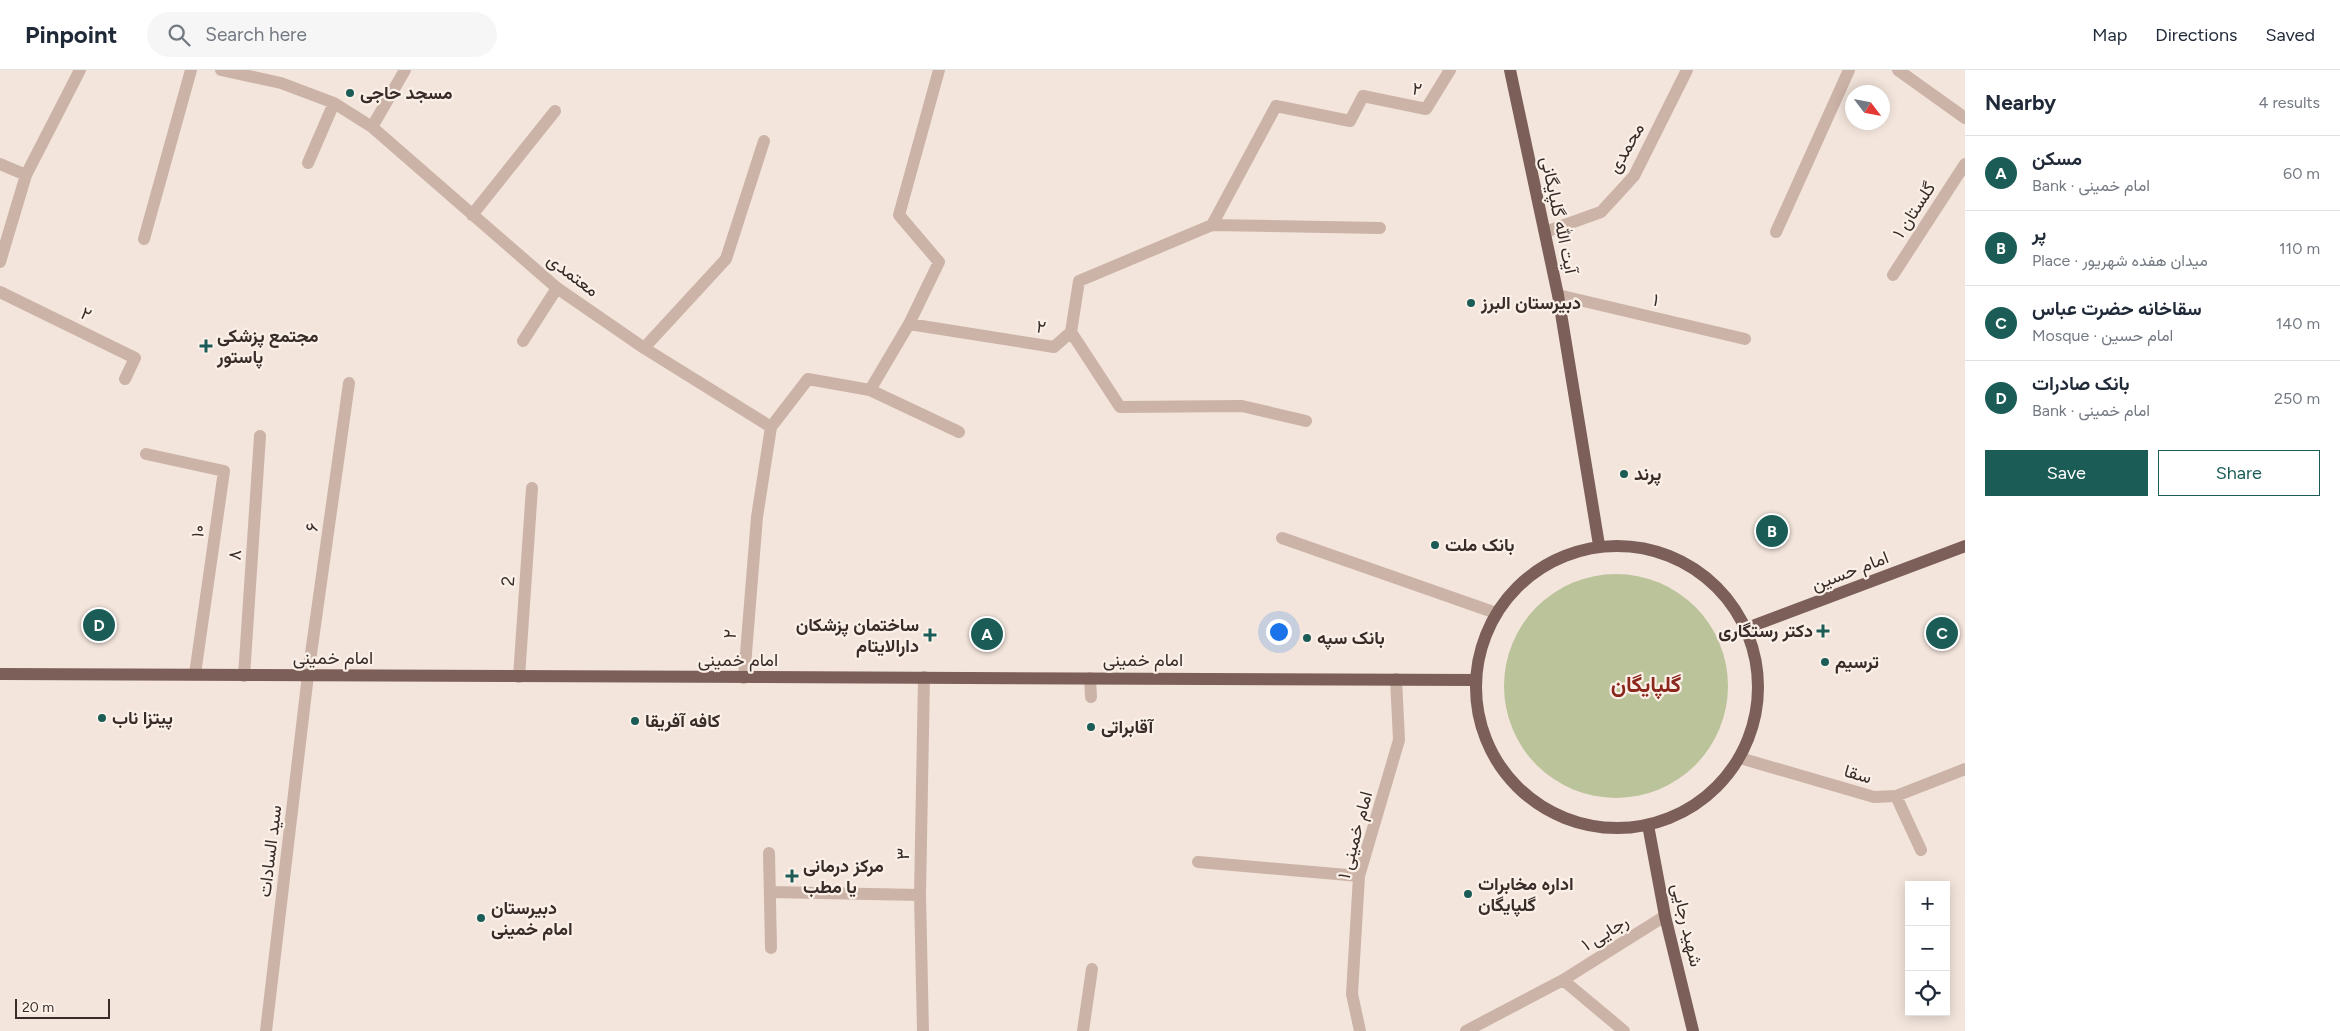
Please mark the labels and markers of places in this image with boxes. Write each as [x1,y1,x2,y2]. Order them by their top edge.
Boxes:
place label: مسجد حاجی [360,82,453,104]
marker: مسجد حاجی [344,87,356,99]
place label: دبیرستان البرز [1480,292,1581,314]
marker: دبیرستان البرز [1465,297,1477,309]
place label: مجتمع پزشکی پاستور [216,325,319,369]
marker: مجتمع پزشکی پاستور [199,339,213,353]
place label: پرند [1634,463,1661,486]
marker: پرند [1618,468,1630,480]
pin: B [1756,512,1788,550]
place label: بانک ملت [1445,534,1515,556]
marker: بانک ملت [1429,539,1441,551]
pin: D [83,606,115,644]
place label: ساختمان پزشکان دارالایتام [796,614,919,658]
pin: C [1926,614,1958,652]
pin: A [971,615,1003,653]
place label: دکتر رستگاری [1718,620,1813,642]
marker: دکتر رستگاری [1817,625,1829,637]
place label: بانک سپه [1317,627,1385,650]
marker: ساختمان پزشکان دارالایتام [923,628,937,642]
marker: بانک سپه [1301,632,1313,644]
place label: ترسیم [1835,651,1879,674]
marker: ترسیم [1819,656,1831,668]
place label: پیتزا ناب [112,707,173,730]
place label: کافه آفریقا [645,710,720,732]
marker: پیتزا ناب [96,712,108,724]
marker: کافه آفریقا [629,715,641,727]
place label: آقابراتی [1101,716,1155,738]
marker: آقابراتی [1085,721,1097,733]
place label: مرکز درمانی یا مطب [803,855,884,898]
marker: مرکز درمانی یا مطب [785,869,799,883]
place label: اداره مخابرات گلپایگان [1478,873,1574,917]
marker: اداره مخابرات گلپایگان [1462,888,1474,900]
place label: دبیرستان امام خمینی [491,897,573,941]
marker: دبیرستان امام خمینی [475,912,487,924]

